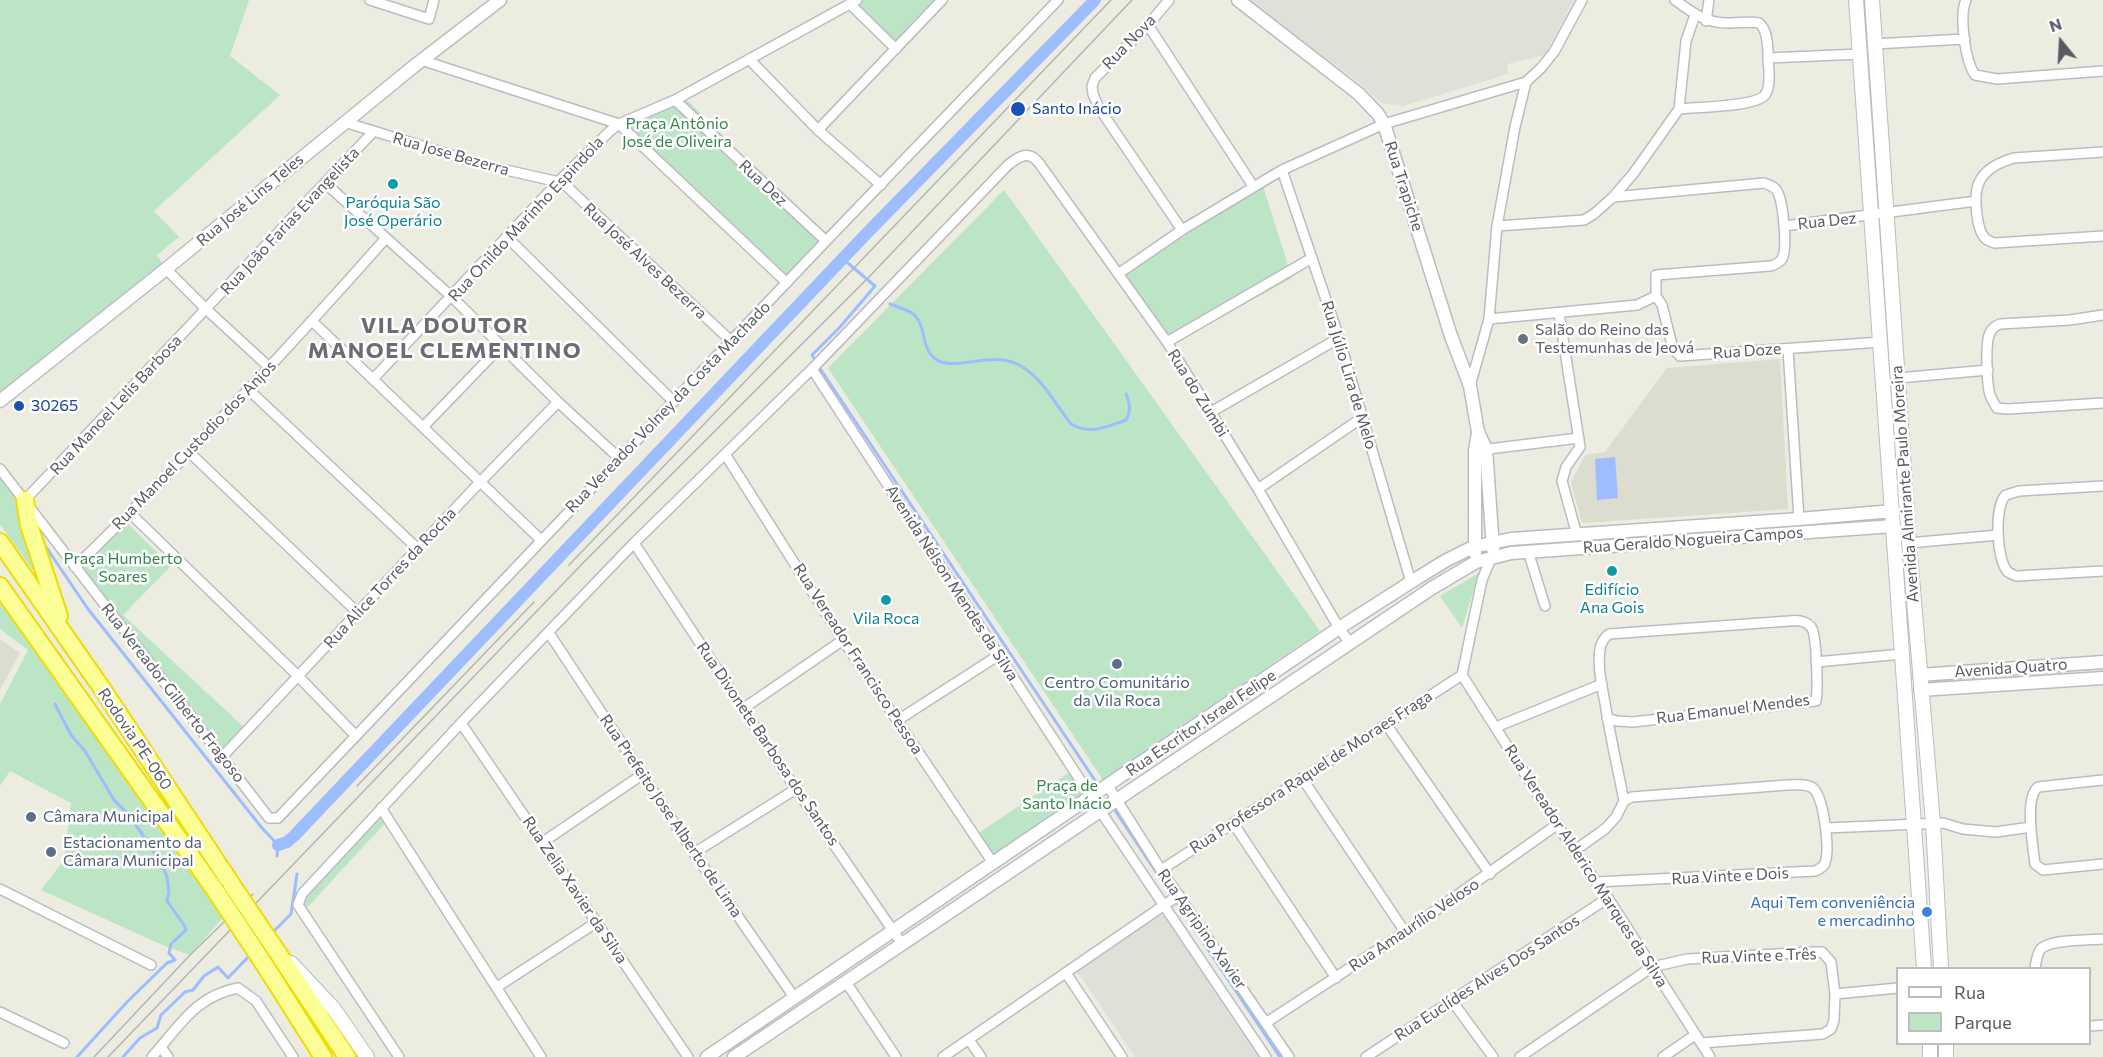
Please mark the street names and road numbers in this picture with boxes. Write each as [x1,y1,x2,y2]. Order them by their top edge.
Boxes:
street label: Rua Nova [1098,11,1160,73]
street label: Rua Jose Bezerra [391,128,511,180]
street label: Rua Onildo Marinho Espindola [444,132,608,306]
street label: Rua Trapiche [1380,139,1428,233]
street label: Rua João Farias Evangelista [217,143,363,299]
street label: Rua José Lins Teles [193,150,307,250]
street label: Rua Dez [735,156,791,210]
street label: Rua José Alves Bezerra [579,199,711,323]
street label: Rua Dez [1797,208,1857,234]
street label: Rua Vereador Volney da Costa Machado [561,297,775,517]
street label: Rua Júlio Lira de Melo [1317,298,1381,452]
street label: Rua Manoel Lelis Barbosa [46,331,186,479]
street label: Rua Doze [1712,339,1782,363]
street label: Rua do Zumbi [1163,345,1233,441]
street label: Rua Manoel Custodio dos Anjos [108,356,280,534]
street label: Avenida Almirante Paulo Moreira [1887,365,1923,603]
street label: Avenida Nélson Mendes da Silva [881,481,1023,685]
street label: Rua Alice Torres da Rocha [320,504,460,652]
street label: Rua Geraldo Nogueira Campos [1582,523,1804,557]
street label: Rua Vereador Francisco Pessoa [789,560,927,758]
street label: Rua Vereador Gilberto Fragoso [97,600,249,786]
street label: Rua Divonete Barbosa dos Santos [693,639,843,849]
street label: Avenida Quatro [1954,654,2068,682]
street label: Rua Escritor Israel Felipe [1122,666,1280,780]
street label: Rodovia PE-060 [94,684,176,794]
street label: Rua Professora Raquel de Moraes Fraga [1186,686,1436,858]
street label: Rua Emanuel Mendes [1655,690,1811,728]
street label: Rua Prefeito Jose Alberto de Lima [596,711,746,921]
street label: Rua Vereador Alderico Marques da Silva [1500,741,1672,991]
street label: Rua Zelia Xavier da Silva [518,813,632,967]
street label: Rua Vinte e Dois [1671,863,1789,889]
street label: Rua Agripino Xavier [1153,865,1251,993]
street label: Rua Amaurílio Veloso [1345,874,1483,976]
street label: Rua Euclídes Alves Dos Santos [1391,911,1583,1045]
street label: Rua Vinte e Três [1701,944,1817,968]

